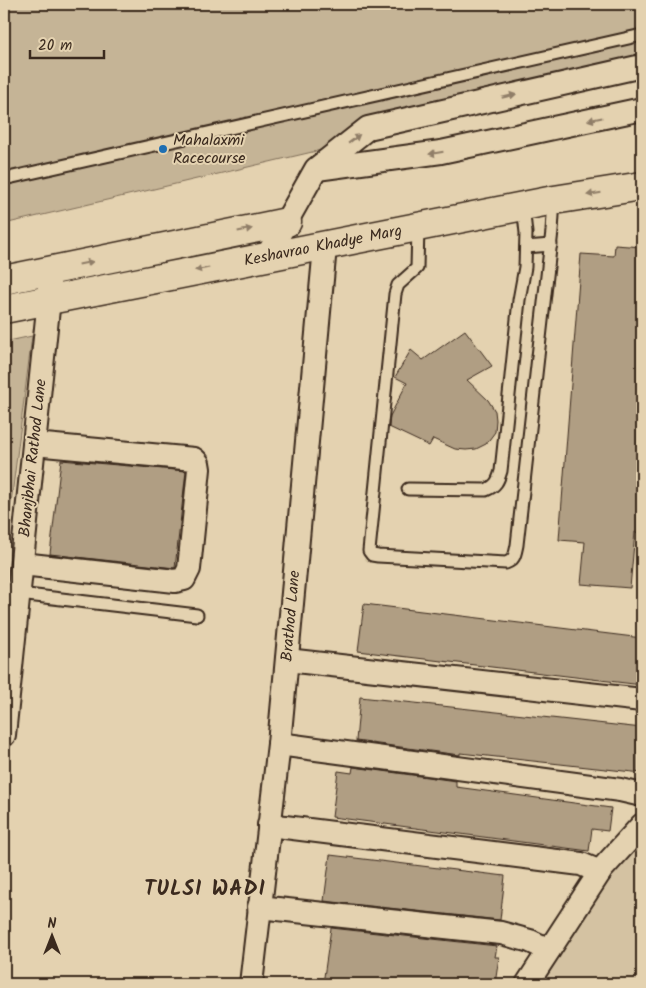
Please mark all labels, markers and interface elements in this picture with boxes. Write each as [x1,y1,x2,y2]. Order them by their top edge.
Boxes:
scale bar [30,28,104,60]
text: 20 m [38,34,72,58]
one-way arrow [502,92,517,100]
one-way arrow [587,115,602,123]
place label: Mahalaxmi Racecourse [173,128,246,171]
one-way arrow [347,134,361,144]
marker: Mahalaxmi Racecourse [157,143,169,155]
one-way arrow [427,149,443,157]
one-way arrow [586,190,602,198]
street label: Keshavrao Khadye Marg [242,218,404,274]
one-way arrow [237,226,253,234]
one-way arrow [78,258,94,266]
one-way arrow [195,265,210,273]
street label: Bhanjbhai Rathod Lane [12,378,54,538]
street label: Brathod Lane [275,569,307,663]
district label: TULSI WADI [144,873,266,906]
north arrow [28,910,78,960]
text: N [48,913,57,935]

